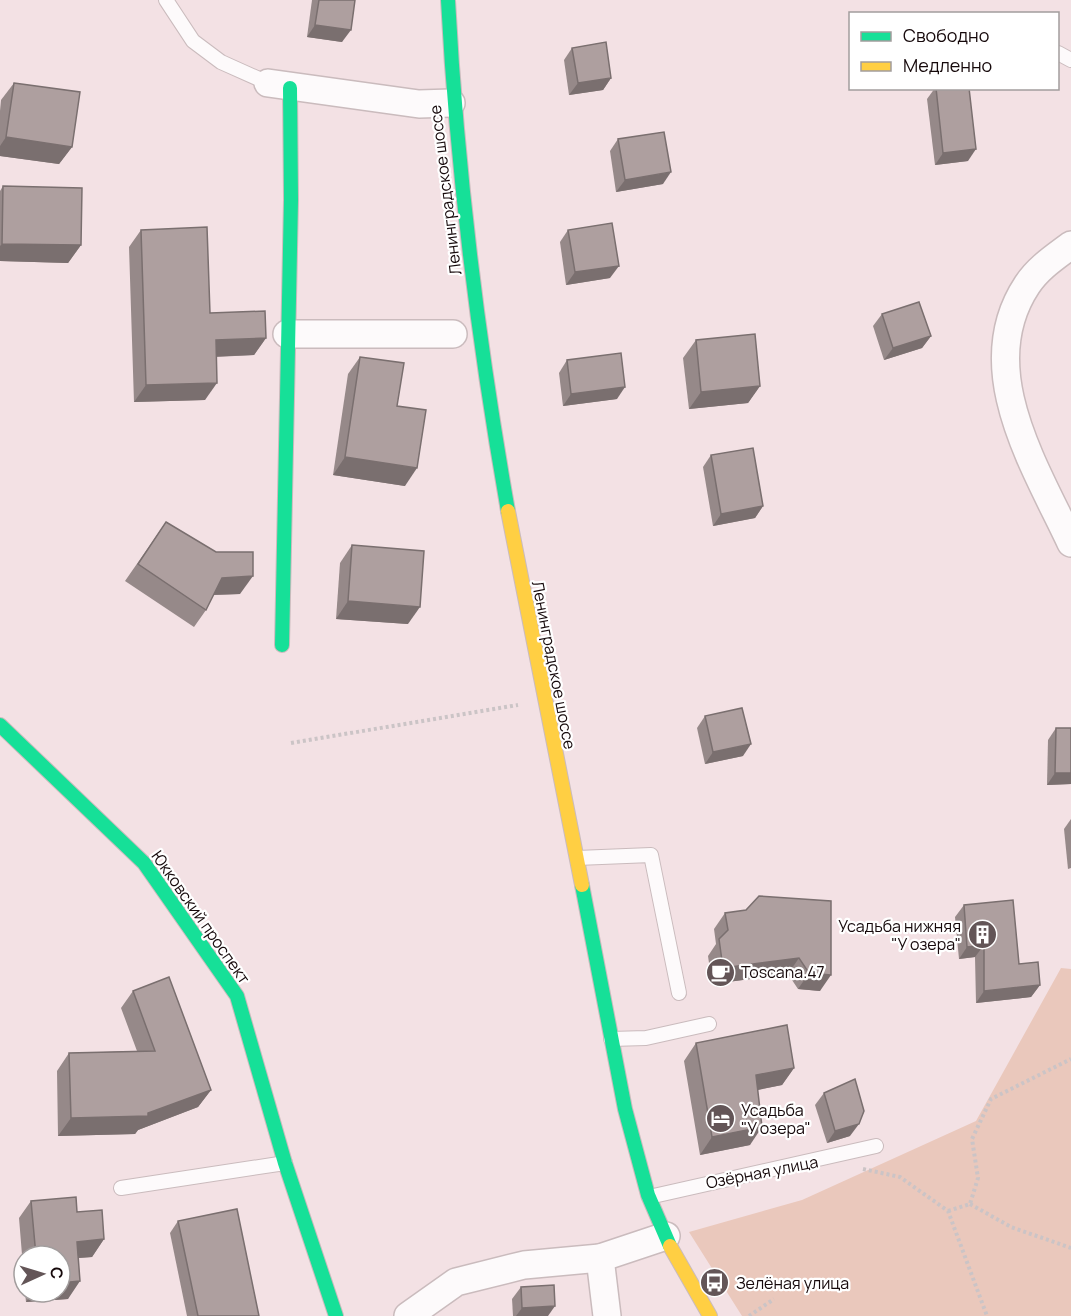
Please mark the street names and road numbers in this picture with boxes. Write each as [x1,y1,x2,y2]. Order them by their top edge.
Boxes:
street label: Ленинградское шоссе [424,104,466,276]
street label: Ленинградское шоссе [527,579,581,751]
street label: Юкковский проспект [147,846,255,988]
street label: Озёрная улица [704,1150,820,1194]

